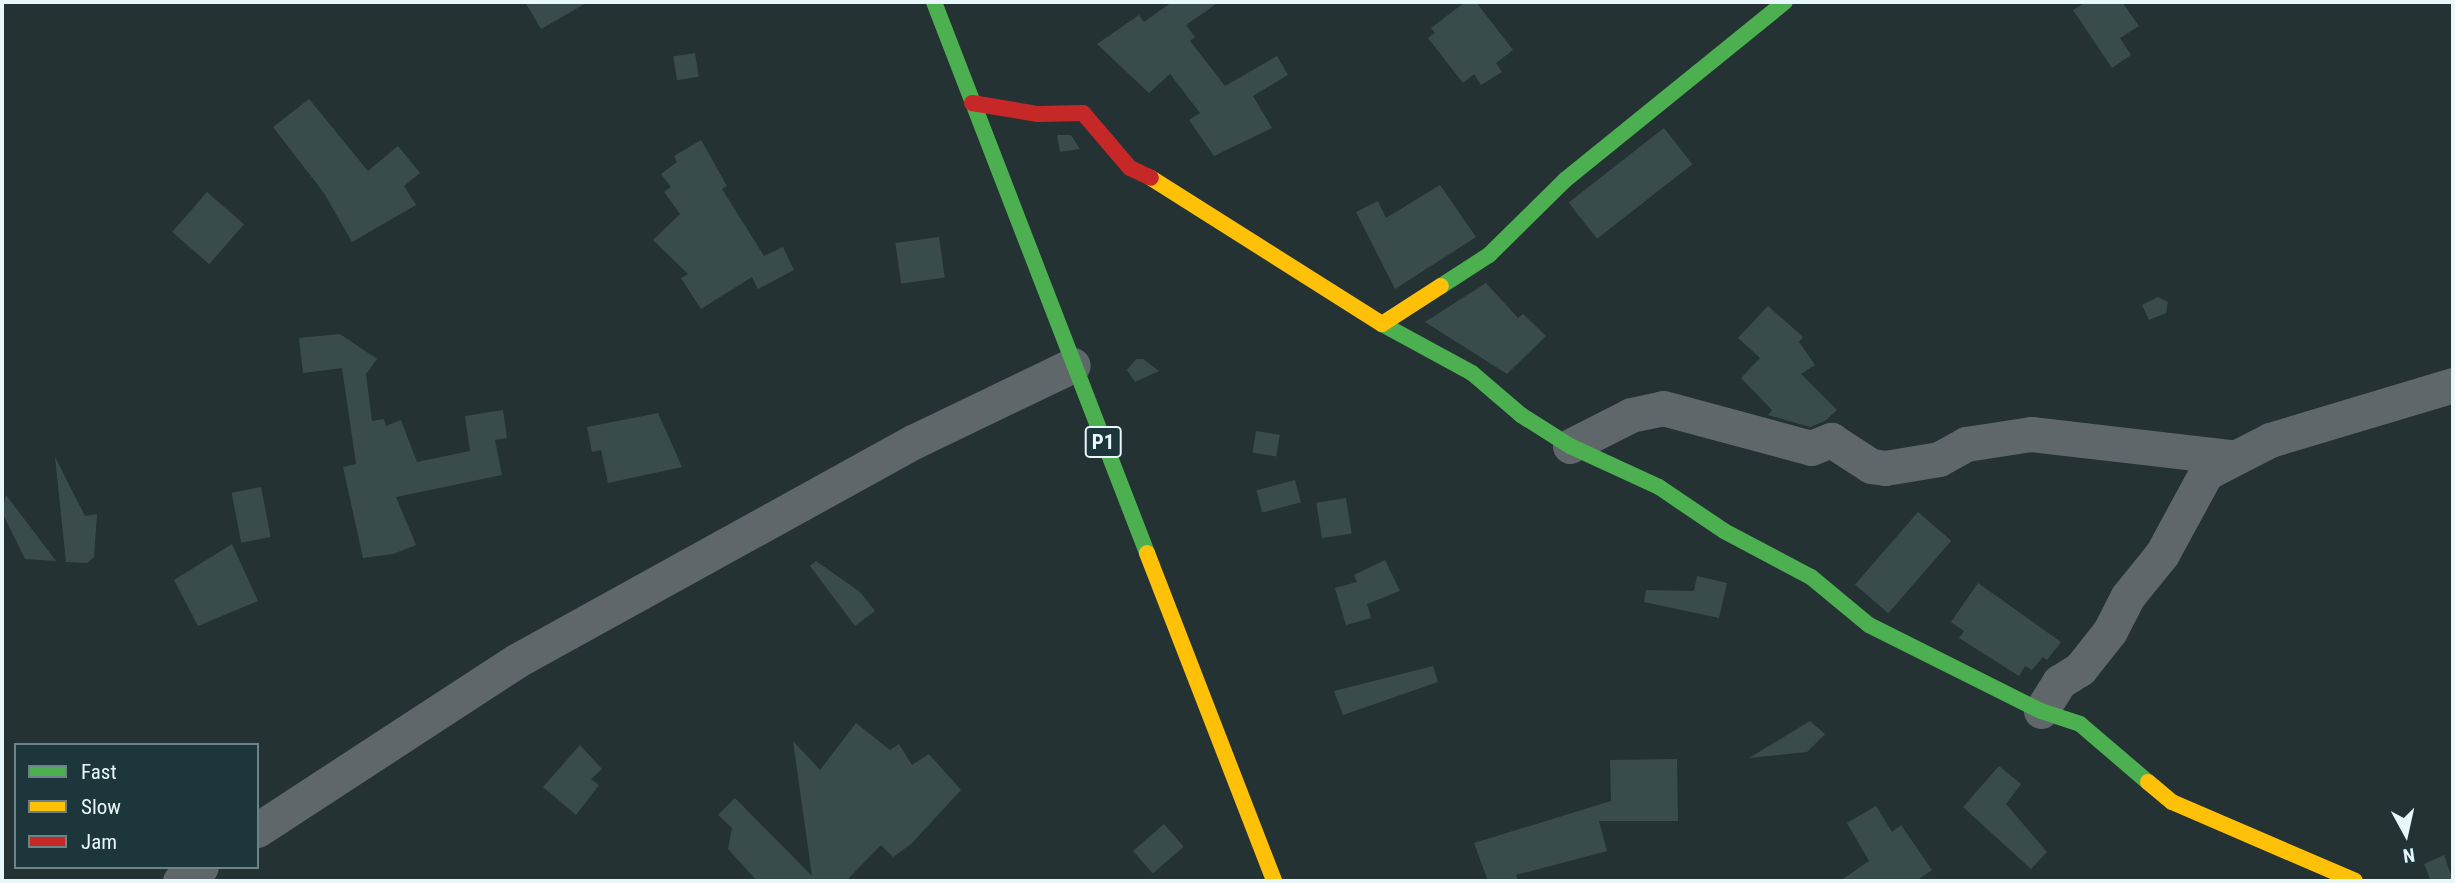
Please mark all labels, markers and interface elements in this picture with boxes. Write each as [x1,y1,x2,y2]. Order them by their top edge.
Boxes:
road number: P1 [1084,424,1122,460]
legend [14,743,259,869]
text: Fast [81,760,117,784]
text: Slow [81,795,121,819]
north arrow [2371,799,2441,869]
text: Jam [81,830,117,854]
text: N [2402,843,2416,867]

